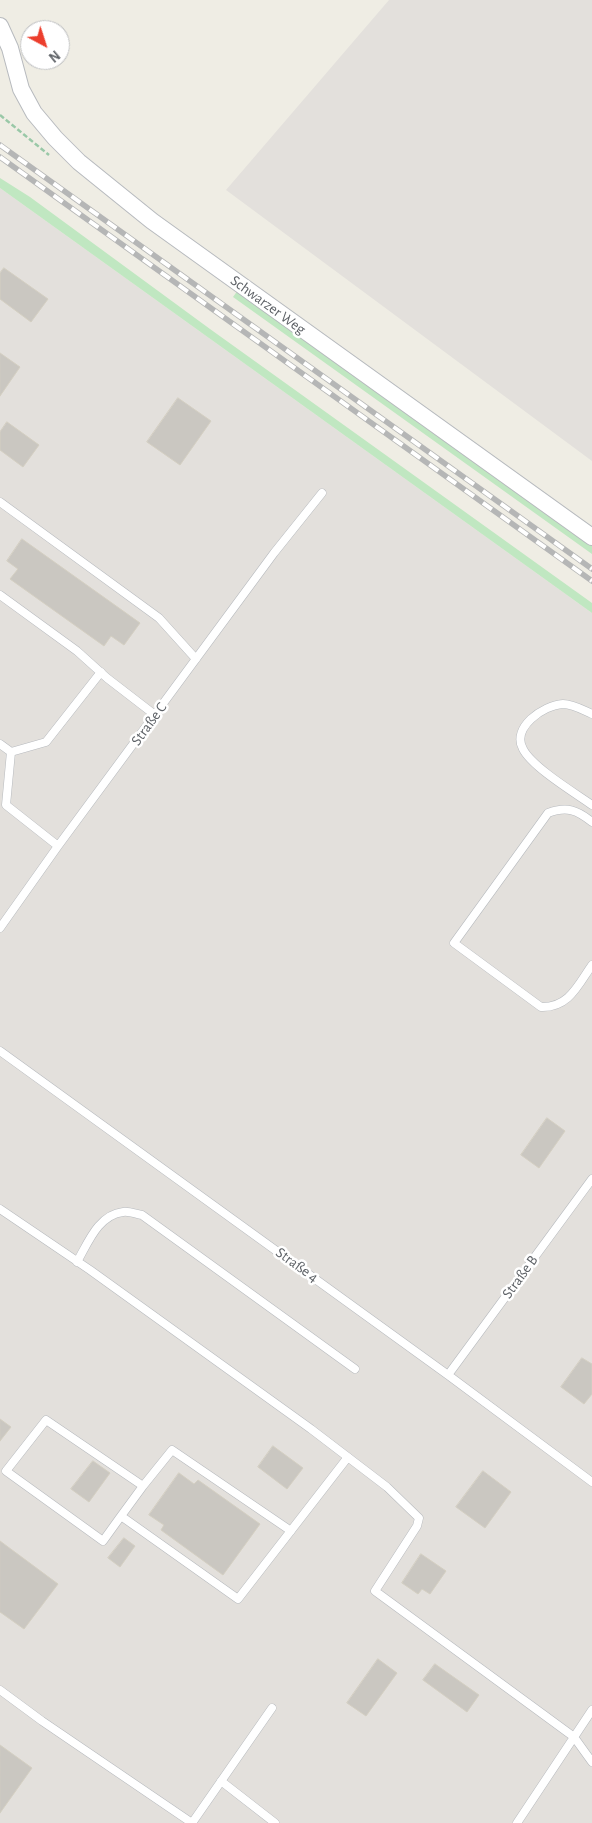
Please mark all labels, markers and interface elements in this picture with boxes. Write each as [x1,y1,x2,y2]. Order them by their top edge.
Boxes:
north arrow [20,20,70,70]
text: N [46,47,62,64]
street label: Schwarzer Weg [227,272,309,338]
street label: Straße C [127,699,171,749]
street label: Straße 4 [272,1243,322,1287]
street label: Straße B [498,1252,542,1302]

